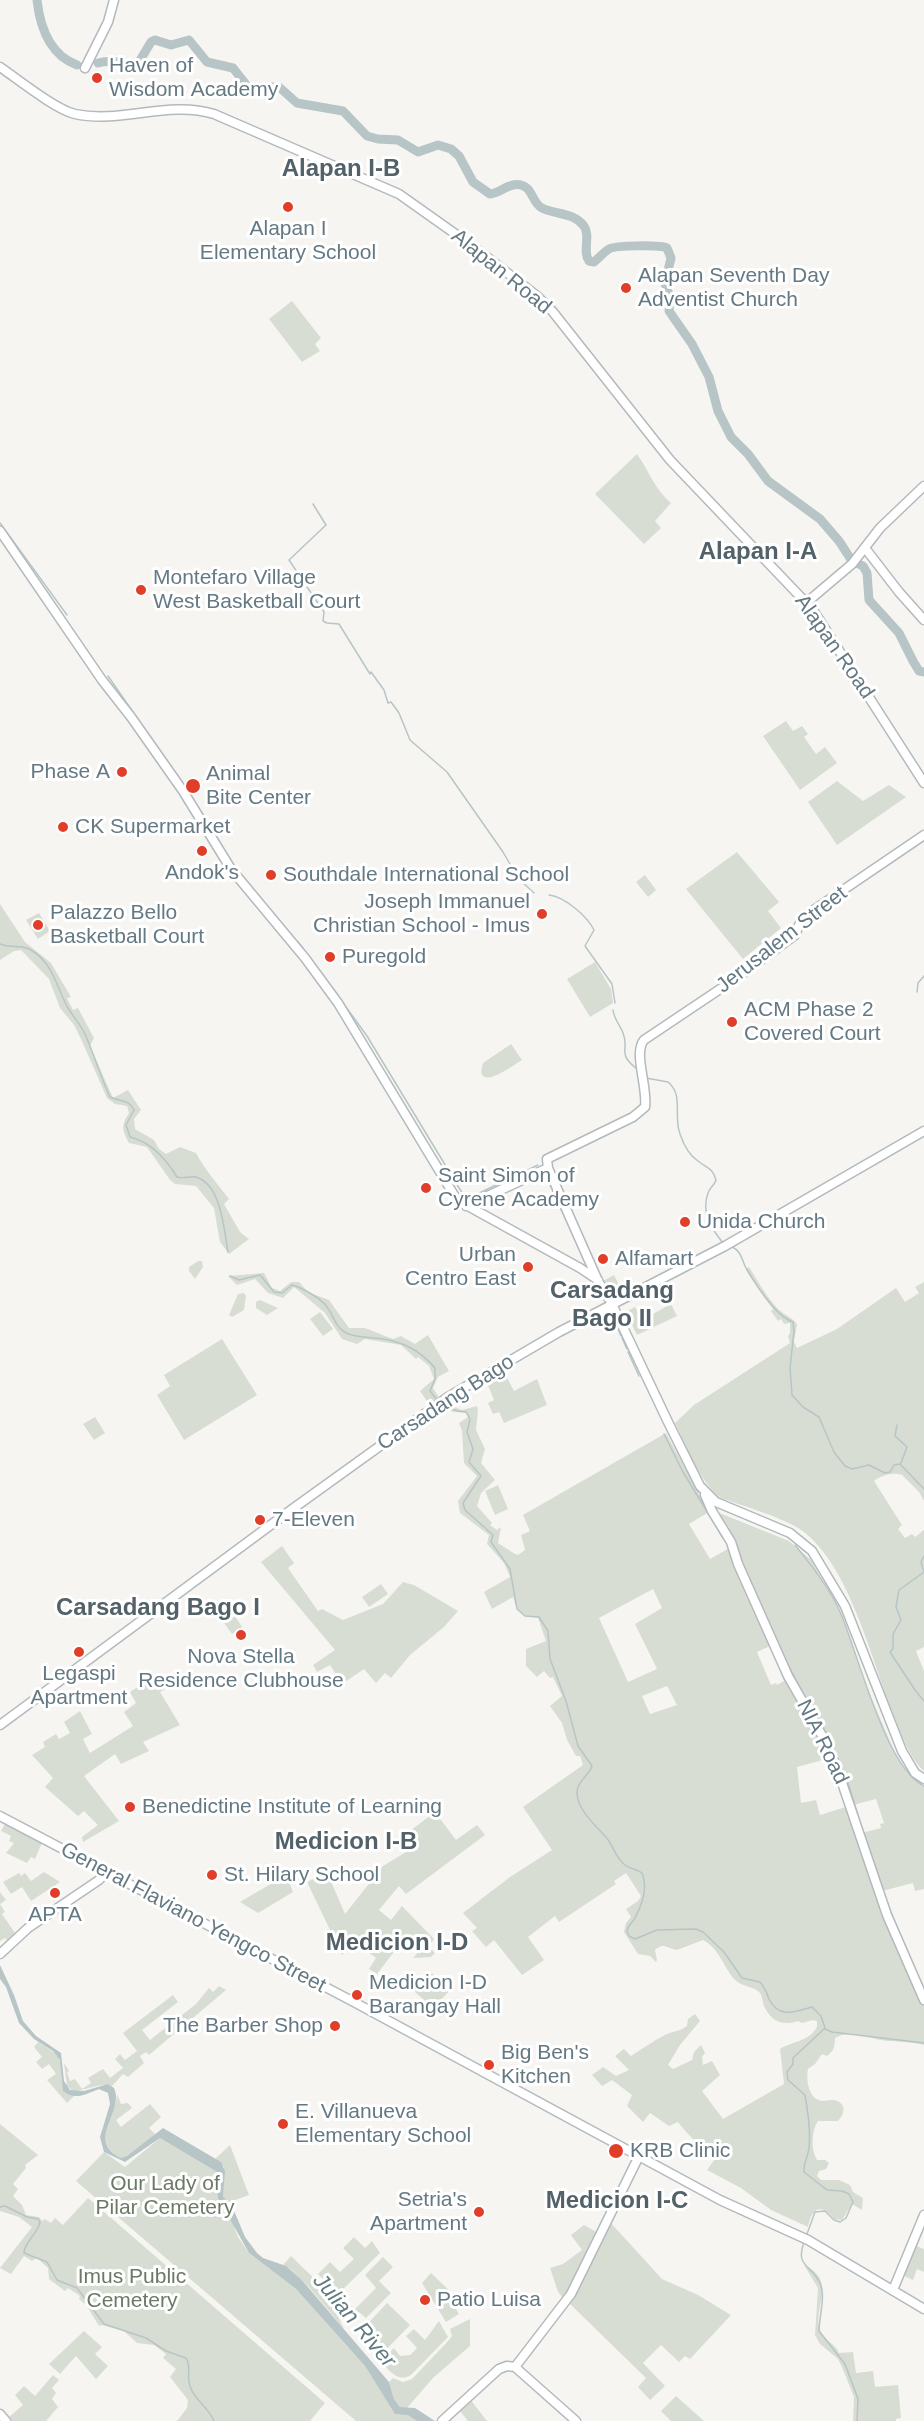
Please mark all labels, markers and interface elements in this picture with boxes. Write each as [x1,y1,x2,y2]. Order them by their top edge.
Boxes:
place label: Haven of Wisdom Academy [109,53,278,103]
marker: Haven of Wisdom Academy [90,71,104,85]
district label: Alapan I-B [282,155,400,183]
marker: Alapan I Elementary School [281,200,295,214]
place label: Alapan I Elementary School [200,216,376,266]
street label: Alapan Road [446,224,556,320]
place label: Alapan Seventh Day Adventist Church [638,263,829,313]
marker: Alapan Seventh Day Adventist Church [619,281,633,295]
district label: Alapan I-A [699,538,817,566]
place label: Montefaro Village West Basketball Court [153,565,360,615]
marker: Montefaro Village West Basketball Court [134,583,148,597]
street label: Alapan Road [789,590,879,704]
place label: Phase A [31,759,110,785]
place label: Animal Bite Center [206,761,311,811]
marker: Phase A [115,765,129,779]
marker: Animal Bite Center [184,777,202,795]
place label: CK Supermarket [75,814,230,840]
marker: CK Supermarket [56,820,70,834]
marker: Andok's [195,844,209,858]
place label: Andok's [165,860,239,886]
place label: Southdale International School [283,862,569,888]
marker: Southdale International School [264,868,278,882]
street label: Jerusalem Street [712,881,852,999]
place label: Joseph Immanuel Christian School - Imus [313,889,530,939]
place label: Palazzo Bello Basketball Court [50,900,204,950]
marker: Joseph Immanuel Christian School - Imus [535,907,549,921]
marker: Palazzo Bello Basketball Court [31,918,45,932]
place label: Puregold [342,944,426,970]
marker: Puregold [323,950,337,964]
place label: ACM Phase 2 Covered Court [744,997,881,1047]
marker: ACM Phase 2 Covered Court [725,1015,739,1029]
place label: Saint Simon of Cyrene Academy [438,1163,599,1213]
marker: Saint Simon of Cyrene Academy [419,1181,433,1195]
place label: Unida Church [697,1209,825,1235]
marker: Unida Church [678,1215,692,1229]
place label: Urban Centro East [405,1242,516,1292]
place label: Alfamart [615,1246,693,1272]
marker: Alfamart [596,1252,610,1266]
marker: Urban Centro East [521,1260,535,1274]
district label: Carsadang Bago II [550,1277,674,1333]
street label: Carsadang Bago [373,1350,519,1456]
place label: 7-Eleven [272,1507,355,1533]
marker: 7-Eleven [253,1513,267,1527]
district label: Carsadang Bago I [56,1594,260,1622]
marker: Nova Stella Residence Clubhouse [234,1628,248,1642]
place label: Nova Stella Residence Clubhouse [138,1644,344,1694]
marker: Legaspi Apartment [72,1645,86,1659]
place label: Legaspi Apartment [31,1661,127,1711]
street label: NIA Road [791,1696,853,1788]
place label: Benedictine Institute of Learning [142,1794,442,1820]
marker: Benedictine Institute of Learning [123,1800,137,1814]
district label: Medicion I-B [275,1828,417,1856]
street label: General Flaviano Yengco Street [56,1837,330,1999]
place label: St. Hilary School [224,1862,379,1888]
marker: St. Hilary School [205,1868,219,1882]
marker: APTA [48,1886,62,1900]
place label: APTA [28,1902,82,1928]
district label: Medicion I-D [326,1929,468,1957]
place label: Medicion I-D Barangay Hall [369,1970,501,2020]
marker: Medicion I-D Barangay Hall [350,1988,364,2002]
place label: The Barber Shop [163,2013,323,2039]
marker: The Barber Shop [328,2019,342,2033]
place label: Big Ben's Kitchen [501,2040,589,2090]
marker: Big Ben's Kitchen [482,2058,496,2072]
place label: E. Villanueva Elementary School [295,2099,471,2149]
marker: E. Villanueva Elementary School [276,2117,290,2131]
place label: KRB Clinic [630,2138,730,2164]
marker: KRB Clinic [607,2142,625,2160]
park label: Our Lady of Pilar Cemetery [96,2171,234,2221]
place label: Setria's Apartment [370,2187,467,2237]
district label: Medicion I-C [546,2187,688,2215]
marker: Setria's Apartment [472,2205,486,2219]
park label: Imus Public Cemetery [78,2264,186,2314]
water label: Julian River [307,2268,401,2374]
place label: Patio Luisa [437,2287,541,2313]
marker: Patio Luisa [418,2293,432,2307]

